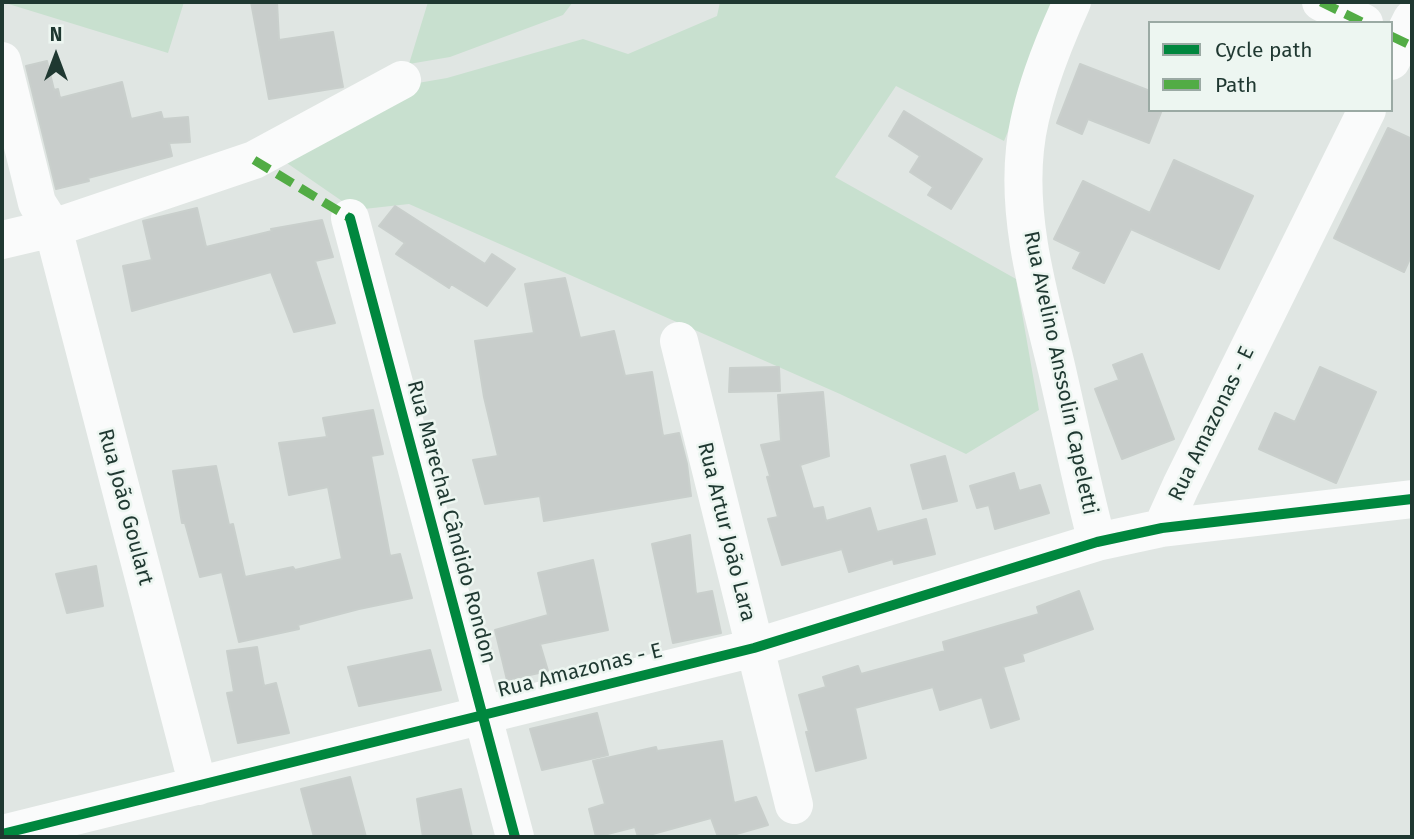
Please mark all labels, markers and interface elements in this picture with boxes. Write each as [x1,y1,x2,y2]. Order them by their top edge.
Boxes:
north arrow [21,21,91,91]
legend [1148,21,1393,112]
text: N [50,23,62,46]
text: Cycle path [1215,37,1313,63]
text: Path [1215,72,1257,98]
street label: Rua Avelino Anssolin Capeletti [1018,229,1102,517]
street label: Rua Amazonas - E [1164,343,1260,505]
street label: Rua Marechal Cândido Rondon [401,378,501,666]
street label: Rua João Goulart [92,426,158,588]
street label: Rua Artur João Lara [692,440,760,624]
street label: Rua Amazonas - E [495,638,665,704]

